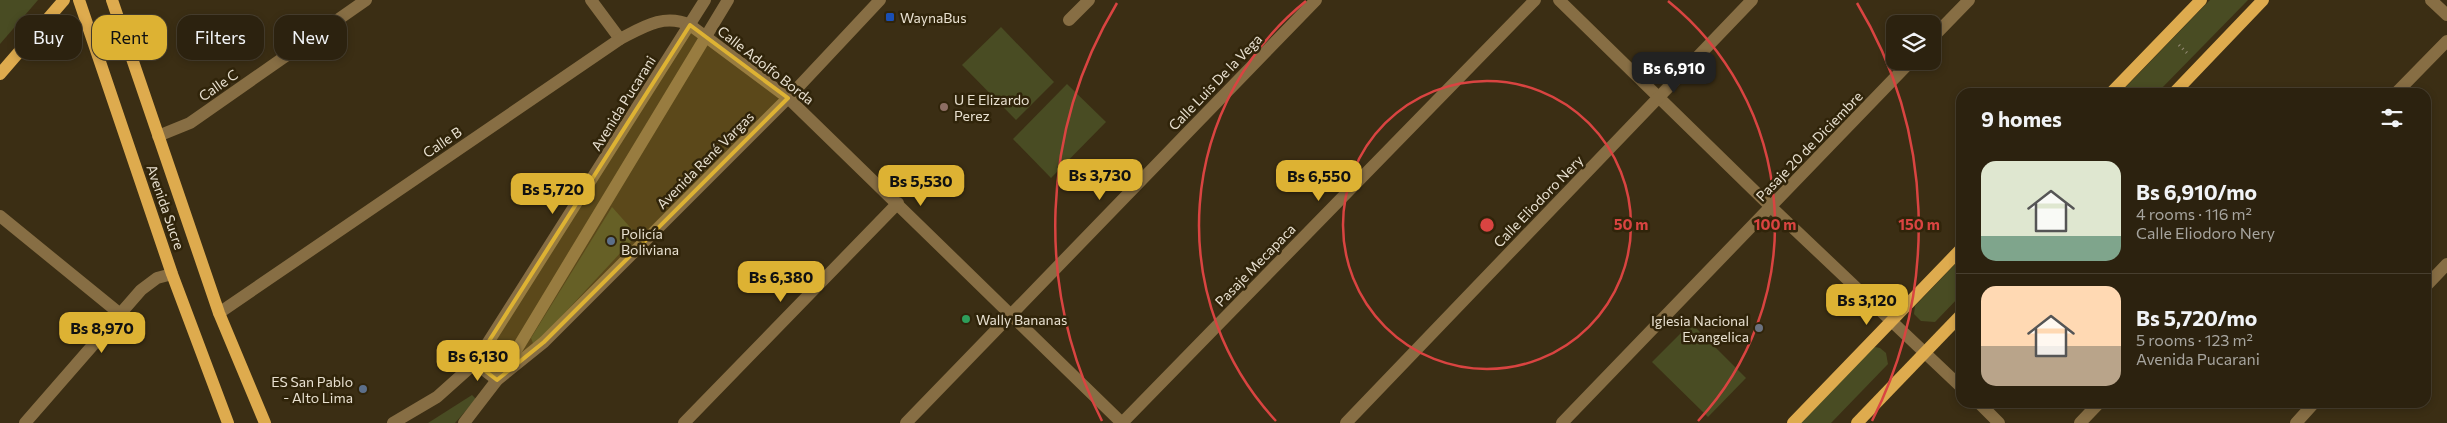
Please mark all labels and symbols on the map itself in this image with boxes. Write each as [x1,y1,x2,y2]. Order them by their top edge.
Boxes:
place label: WaynaBus [900,9,967,26]
marker: WaynaBus [884,11,896,23]
street label: Calle Adolfo Borda [714,22,818,108]
street label: Calle Luis De la Vega [1165,30,1265,134]
pin: Bs 6,910 [1622,52,1726,94]
street label: Avenida Pucarani [587,53,659,153]
street label: Calle C [195,66,241,104]
street label: Pasaje 20 de Diciembre [1752,88,1866,204]
place label: U E Elizardo Perez [954,91,1029,124]
marker: U E Elizardo Perez [938,101,950,113]
street label: Avenida René Vargas [653,108,757,212]
street label: Calle B [419,123,465,161]
street label: Calle Eliodoro Nery [1490,151,1586,251]
pin: Bs 3,730 [1048,158,1152,201]
pin: Bs 6,550 [1267,160,1371,202]
street label: Avenida Sucre [144,162,188,252]
pin: Bs 5,530 [869,164,973,207]
pin: Bs 5,720 [501,172,605,215]
text: 50 m [1614,215,1648,233]
text: 100 m [1754,215,1796,233]
text: 150 m [1898,215,1940,233]
centre of rings [1478,216,1496,234]
street label: Pasaje Mecapaca [1211,220,1299,310]
place label: Policía Boliviana [621,225,679,258]
marker: Policía Boliviana [605,235,617,247]
pin: Bs 6,380 [729,260,833,303]
pin: Bs 3,120 [1815,284,1919,326]
place label: Wally Bananas [976,311,1067,328]
pin: Bs 8,970 [50,312,154,354]
place label: Iglesia Nacional Evangelica [1651,312,1749,345]
marker: Wally Bananas [960,313,972,325]
marker: Iglesia Nacional Evangelica [1753,322,1765,334]
pin: Bs 6,130 [426,340,530,382]
place label: ES San Pablo - Alto Lima [271,373,353,406]
marker: ES San Pablo - Alto Lima [357,383,369,395]

